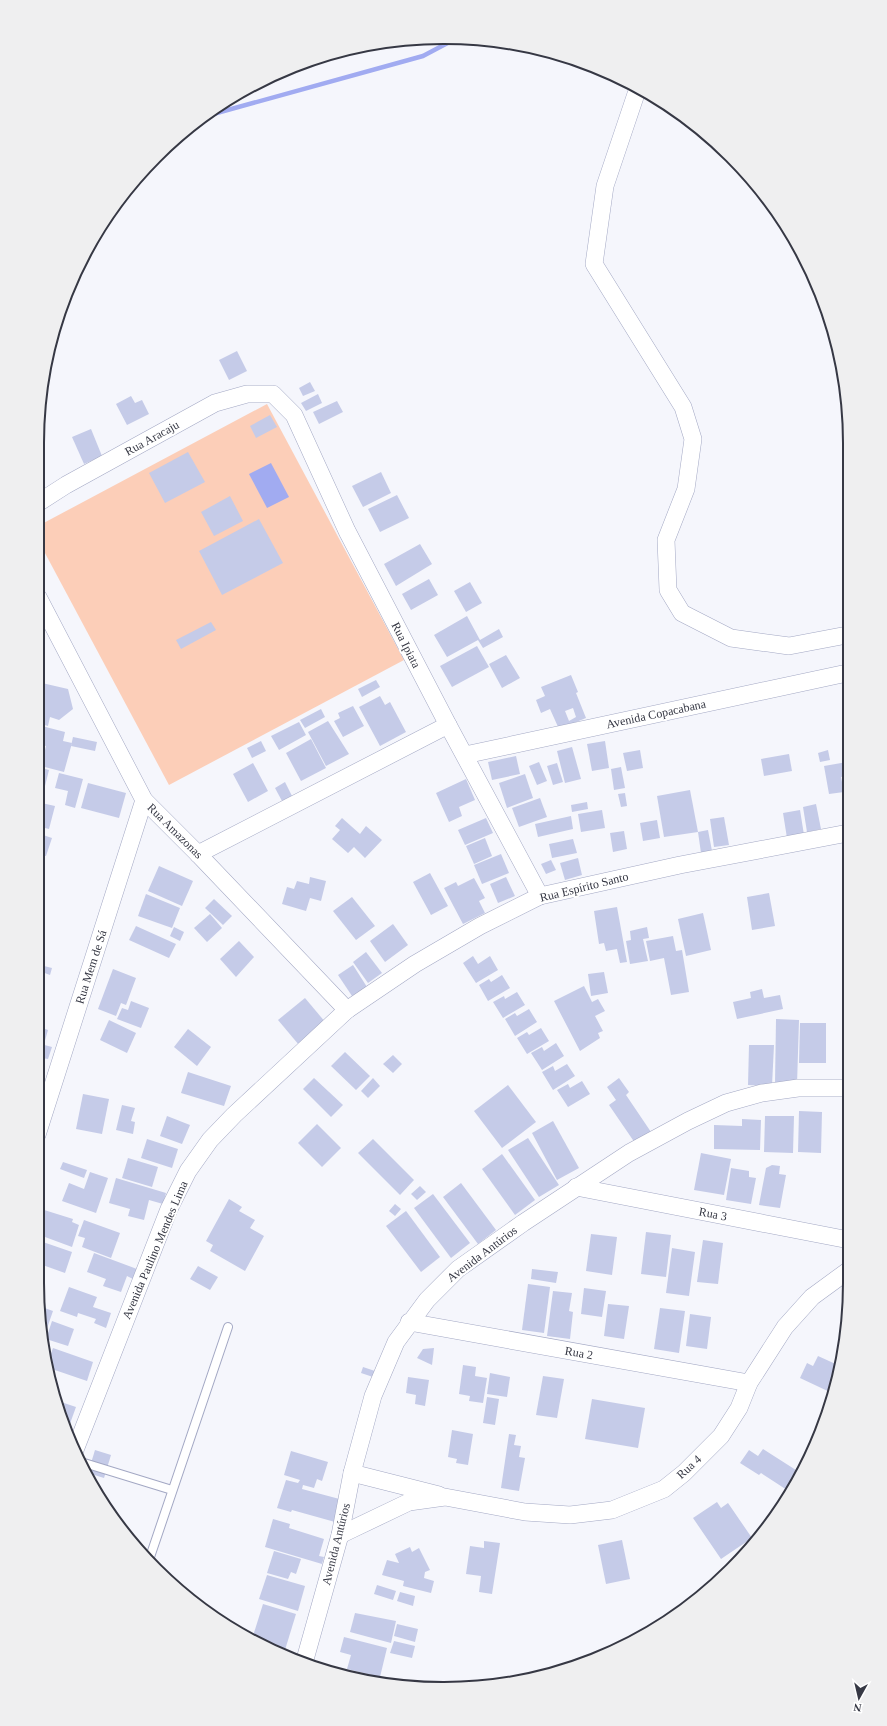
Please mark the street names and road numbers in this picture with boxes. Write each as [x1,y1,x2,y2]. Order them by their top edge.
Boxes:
street label: Rua Aracaju [123,417,181,459]
street label: Rua Ipiata [388,620,424,671]
street label: Avenida Copacabana [605,696,708,731]
street label: Rua Amazonas [144,800,206,862]
street label: Rua Espírito Santo [538,869,630,905]
street label: Rua Mem de Sá [72,928,110,1006]
street label: Avenida Paulino Mendes Lima [119,1178,191,1321]
street label: Rua 3 [698,1204,728,1224]
street label: Avenida Antúrios [444,1223,520,1285]
street label: Rua 2 [564,1344,594,1362]
street label: Rua 4 [674,1452,704,1482]
street label: Avenida Antúrios [319,1501,353,1586]

